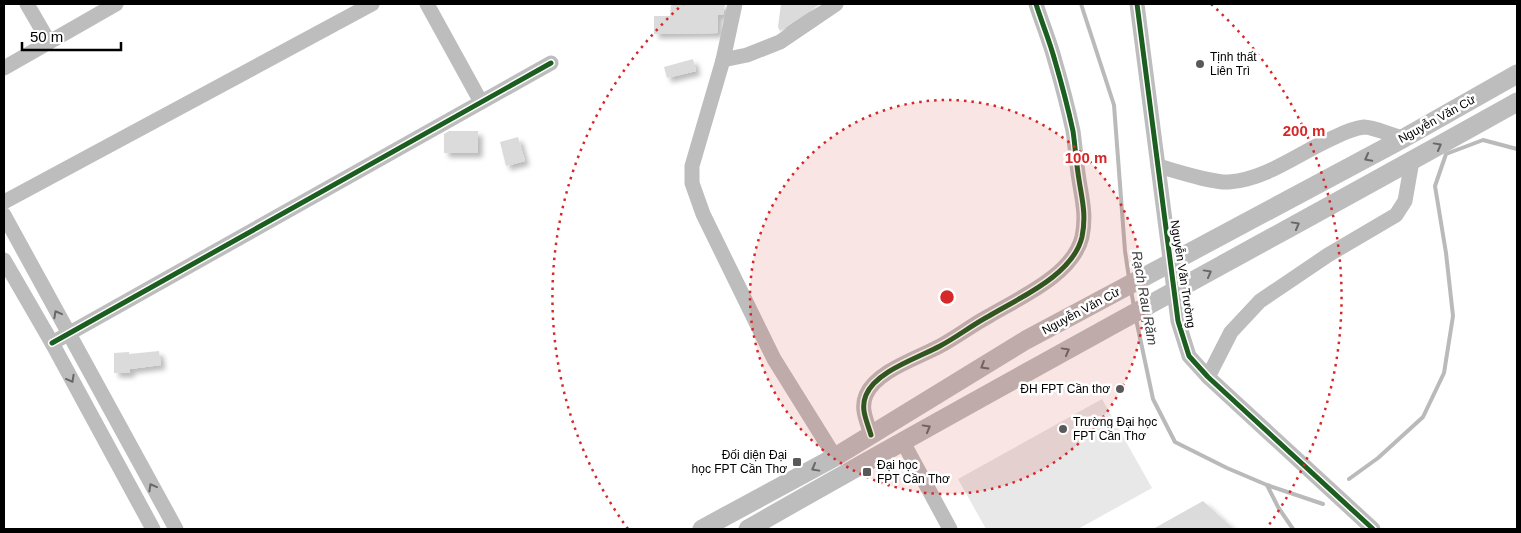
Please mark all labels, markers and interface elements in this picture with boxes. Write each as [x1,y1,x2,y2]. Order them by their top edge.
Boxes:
scale bar [22,20,121,52]
text: 50 m [30,28,63,45]
place label: Tịnh thất Liên Trì [1210,50,1257,78]
marker: Tịnh thất Liên Trì [1194,58,1206,70]
street label: Nguyễn Văn Cừ [1395,91,1478,146]
text: 200 m [1283,122,1325,139]
one-way arrow [1432,142,1441,152]
text: 100 m [1065,149,1107,166]
one-way arrow [1364,152,1373,162]
street label: Nguyễn Văn Trường [1168,219,1199,329]
one-way arrow [1290,221,1299,231]
water label: Rạch Rau Răm [1129,249,1161,347]
one-way arrow [1203,269,1212,279]
street label: Nguyễn Văn Cừ [1039,284,1122,337]
centre of rings [938,288,956,306]
one-way arrow [53,310,63,319]
one-way arrow [1060,347,1069,357]
one-way arrow [981,359,990,369]
one-way arrow [65,373,75,382]
place label: ĐH FPT Cần thơ [1020,382,1110,396]
marker: ĐH FPT Cần thơ [1114,383,1126,395]
place label: Trường Đại học FPT Cần Thơ [1073,415,1157,443]
marker: Trường Đại học FPT Cần Thơ [1057,423,1069,435]
one-way arrow [922,424,931,434]
place label: Đối diện Đại học FPT Cần Thơ [692,448,787,476]
marker: Đối diện Đại học FPT Cần Thơ [791,456,803,468]
place label: Đại học FPT Cần Thơ [877,458,950,486]
one-way arrow [811,462,820,472]
marker: Đại học FPT Cần Thơ [861,466,873,478]
one-way arrow [149,483,159,492]

